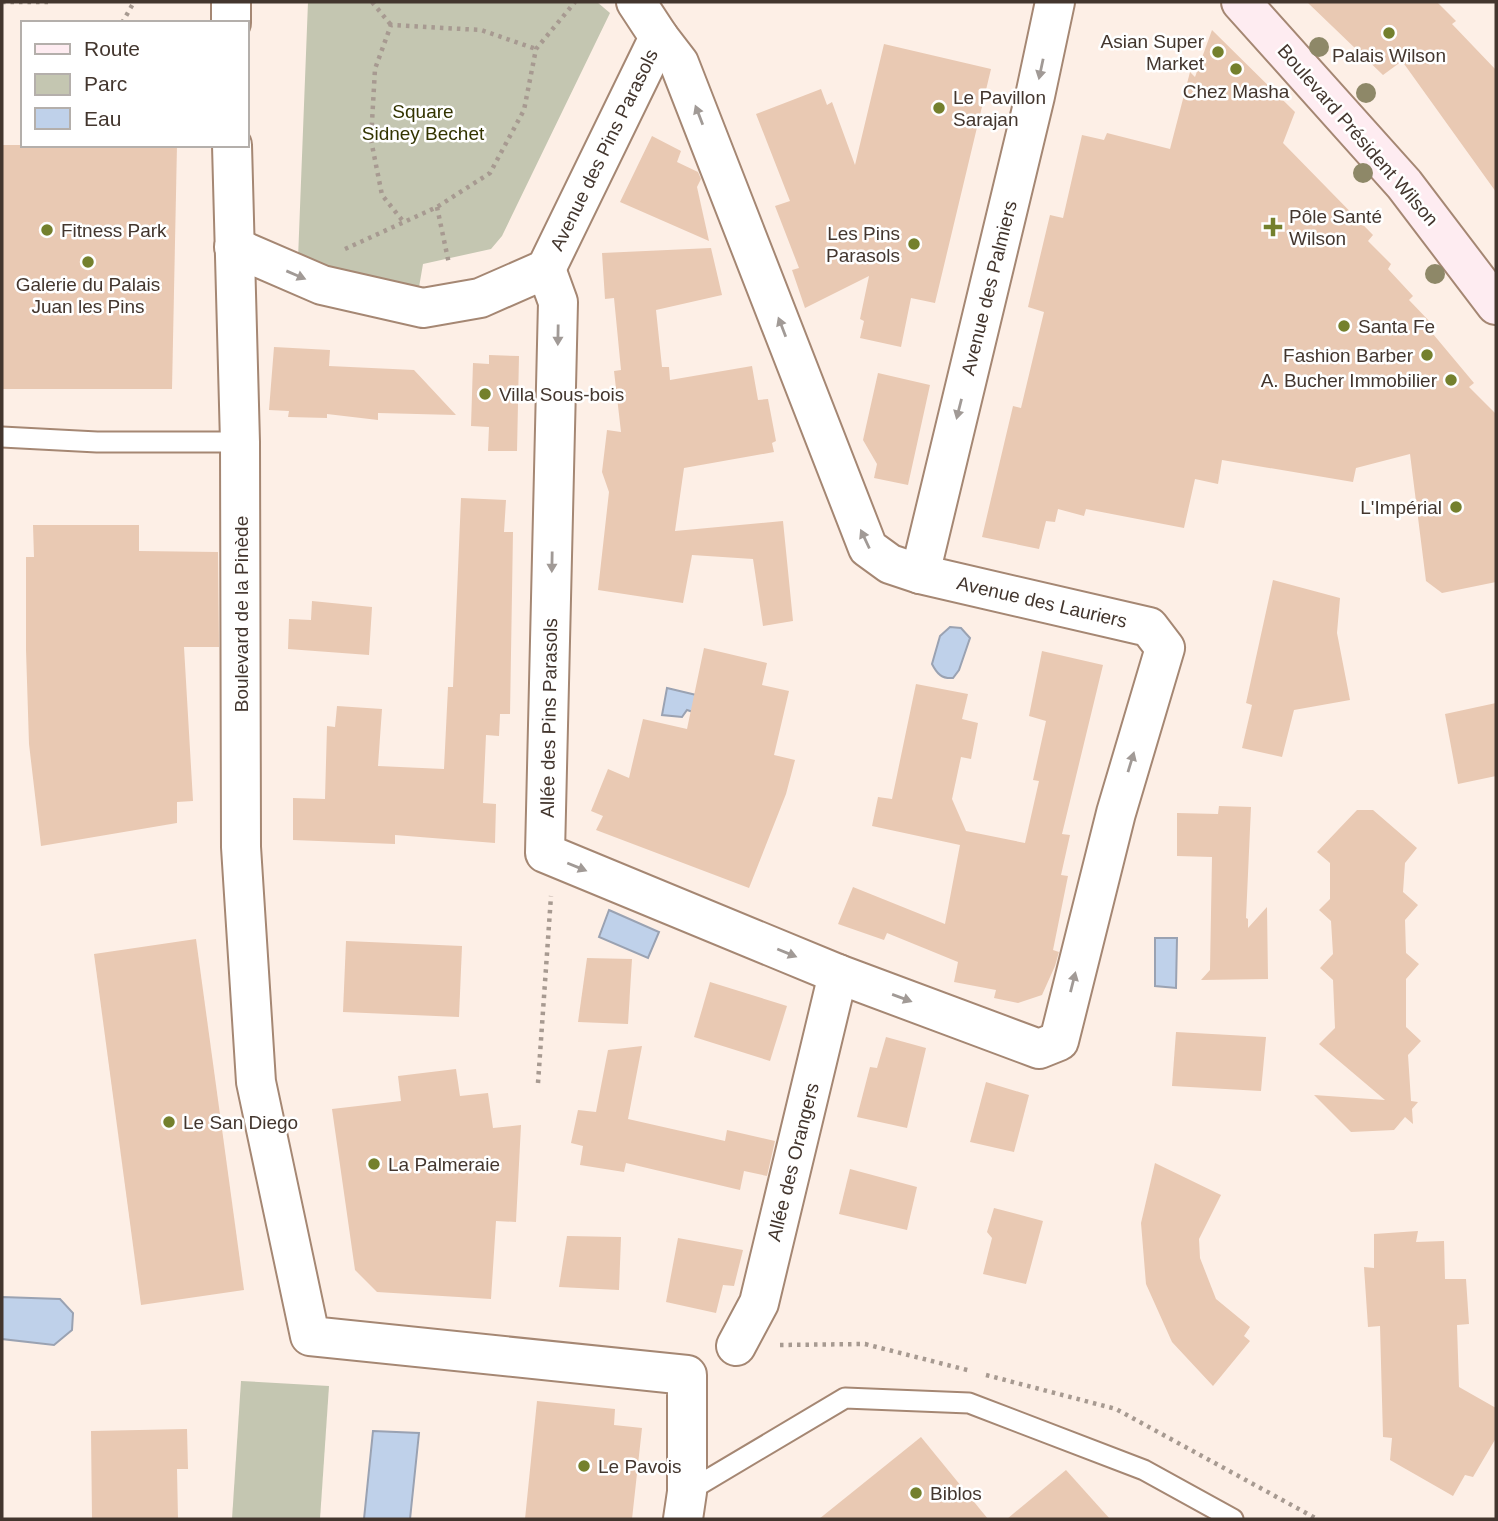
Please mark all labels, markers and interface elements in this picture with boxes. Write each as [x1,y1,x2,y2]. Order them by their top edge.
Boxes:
legend [21,21,248,147]
marker: Palais Wilson [1381,25,1397,41]
place label: Asian Super Market [1100,31,1205,74]
text: Route [84,37,140,60]
street label: Boulevard Président Wilson [1274,40,1442,230]
marker: Asian Super Market [1210,44,1226,60]
place label: Palais Wilson [1332,45,1446,66]
street label: Avenue des Pins Parasols [546,46,662,254]
one-way arrow [1036,58,1047,80]
marker: Chez Masha [1228,61,1244,77]
text: Parc [84,72,127,95]
place label: Chez Masha [1183,81,1290,102]
place label: Le Pavillon Sarajan [953,87,1046,130]
marker: Le Pavillon Sarajan [931,100,947,116]
park label: Square Sidney Bechet [362,101,485,144]
one-way arrow [694,105,705,126]
text: Eau [84,107,121,130]
street label: Avenue des Palmiers [957,199,1021,377]
place label: Pôle Santé Wilson [1289,206,1382,249]
marker: Pôle Santé Wilson [1263,217,1283,237]
place label: Fitness Park [61,220,167,241]
marker: Fitness Park [39,222,55,238]
place label: Les Pins Parasols [826,223,900,266]
marker: Les Pins Parasols [906,236,922,252]
marker: Galerie du Palais Juan les Pins [80,254,96,270]
one-way arrow [286,269,306,281]
place label: Galerie du Palais Juan les Pins [16,274,160,317]
place label: Santa Fe [1358,316,1435,337]
one-way arrow [776,317,787,338]
marker: Santa Fe [1336,318,1352,334]
one-way arrow [552,324,563,346]
place label: Fashion Barber [1283,345,1414,366]
marker: Fashion Barber [1419,347,1435,363]
place label: A. Bucher Immobilier [1261,370,1438,391]
marker: A. Bucher Immobilier [1443,372,1459,388]
place label: Villa Sous-bois [499,384,624,405]
marker: Villa Sous-bois [477,386,493,402]
one-way arrow [954,398,965,420]
place label: L'Impérial [1360,497,1442,518]
marker: L'Impérial [1448,499,1464,515]
street label: Boulevard de la Pinède [231,516,252,712]
one-way arrow [859,529,871,549]
one-way arrow [547,551,558,573]
street label: Avenue des Lauriers [955,572,1129,632]
street label: Allée des Pins Parasols [537,618,561,818]
one-way arrow [1126,752,1136,773]
one-way arrow [567,861,588,872]
one-way arrow [777,948,798,959]
one-way arrow [1068,971,1079,993]
one-way arrow [892,992,913,1003]
street label: Allée des Orangers [763,1081,823,1243]
place label: Le San Diego [183,1112,298,1133]
marker: Le San Diego [161,1114,177,1130]
place label: La Palmeraie [388,1154,500,1175]
marker: La Palmeraie [366,1156,382,1172]
place label: Le Pavois [598,1456,681,1477]
marker: Le Pavois [576,1458,592,1474]
place label: Biblos [930,1483,982,1504]
marker: Biblos [908,1485,924,1501]

